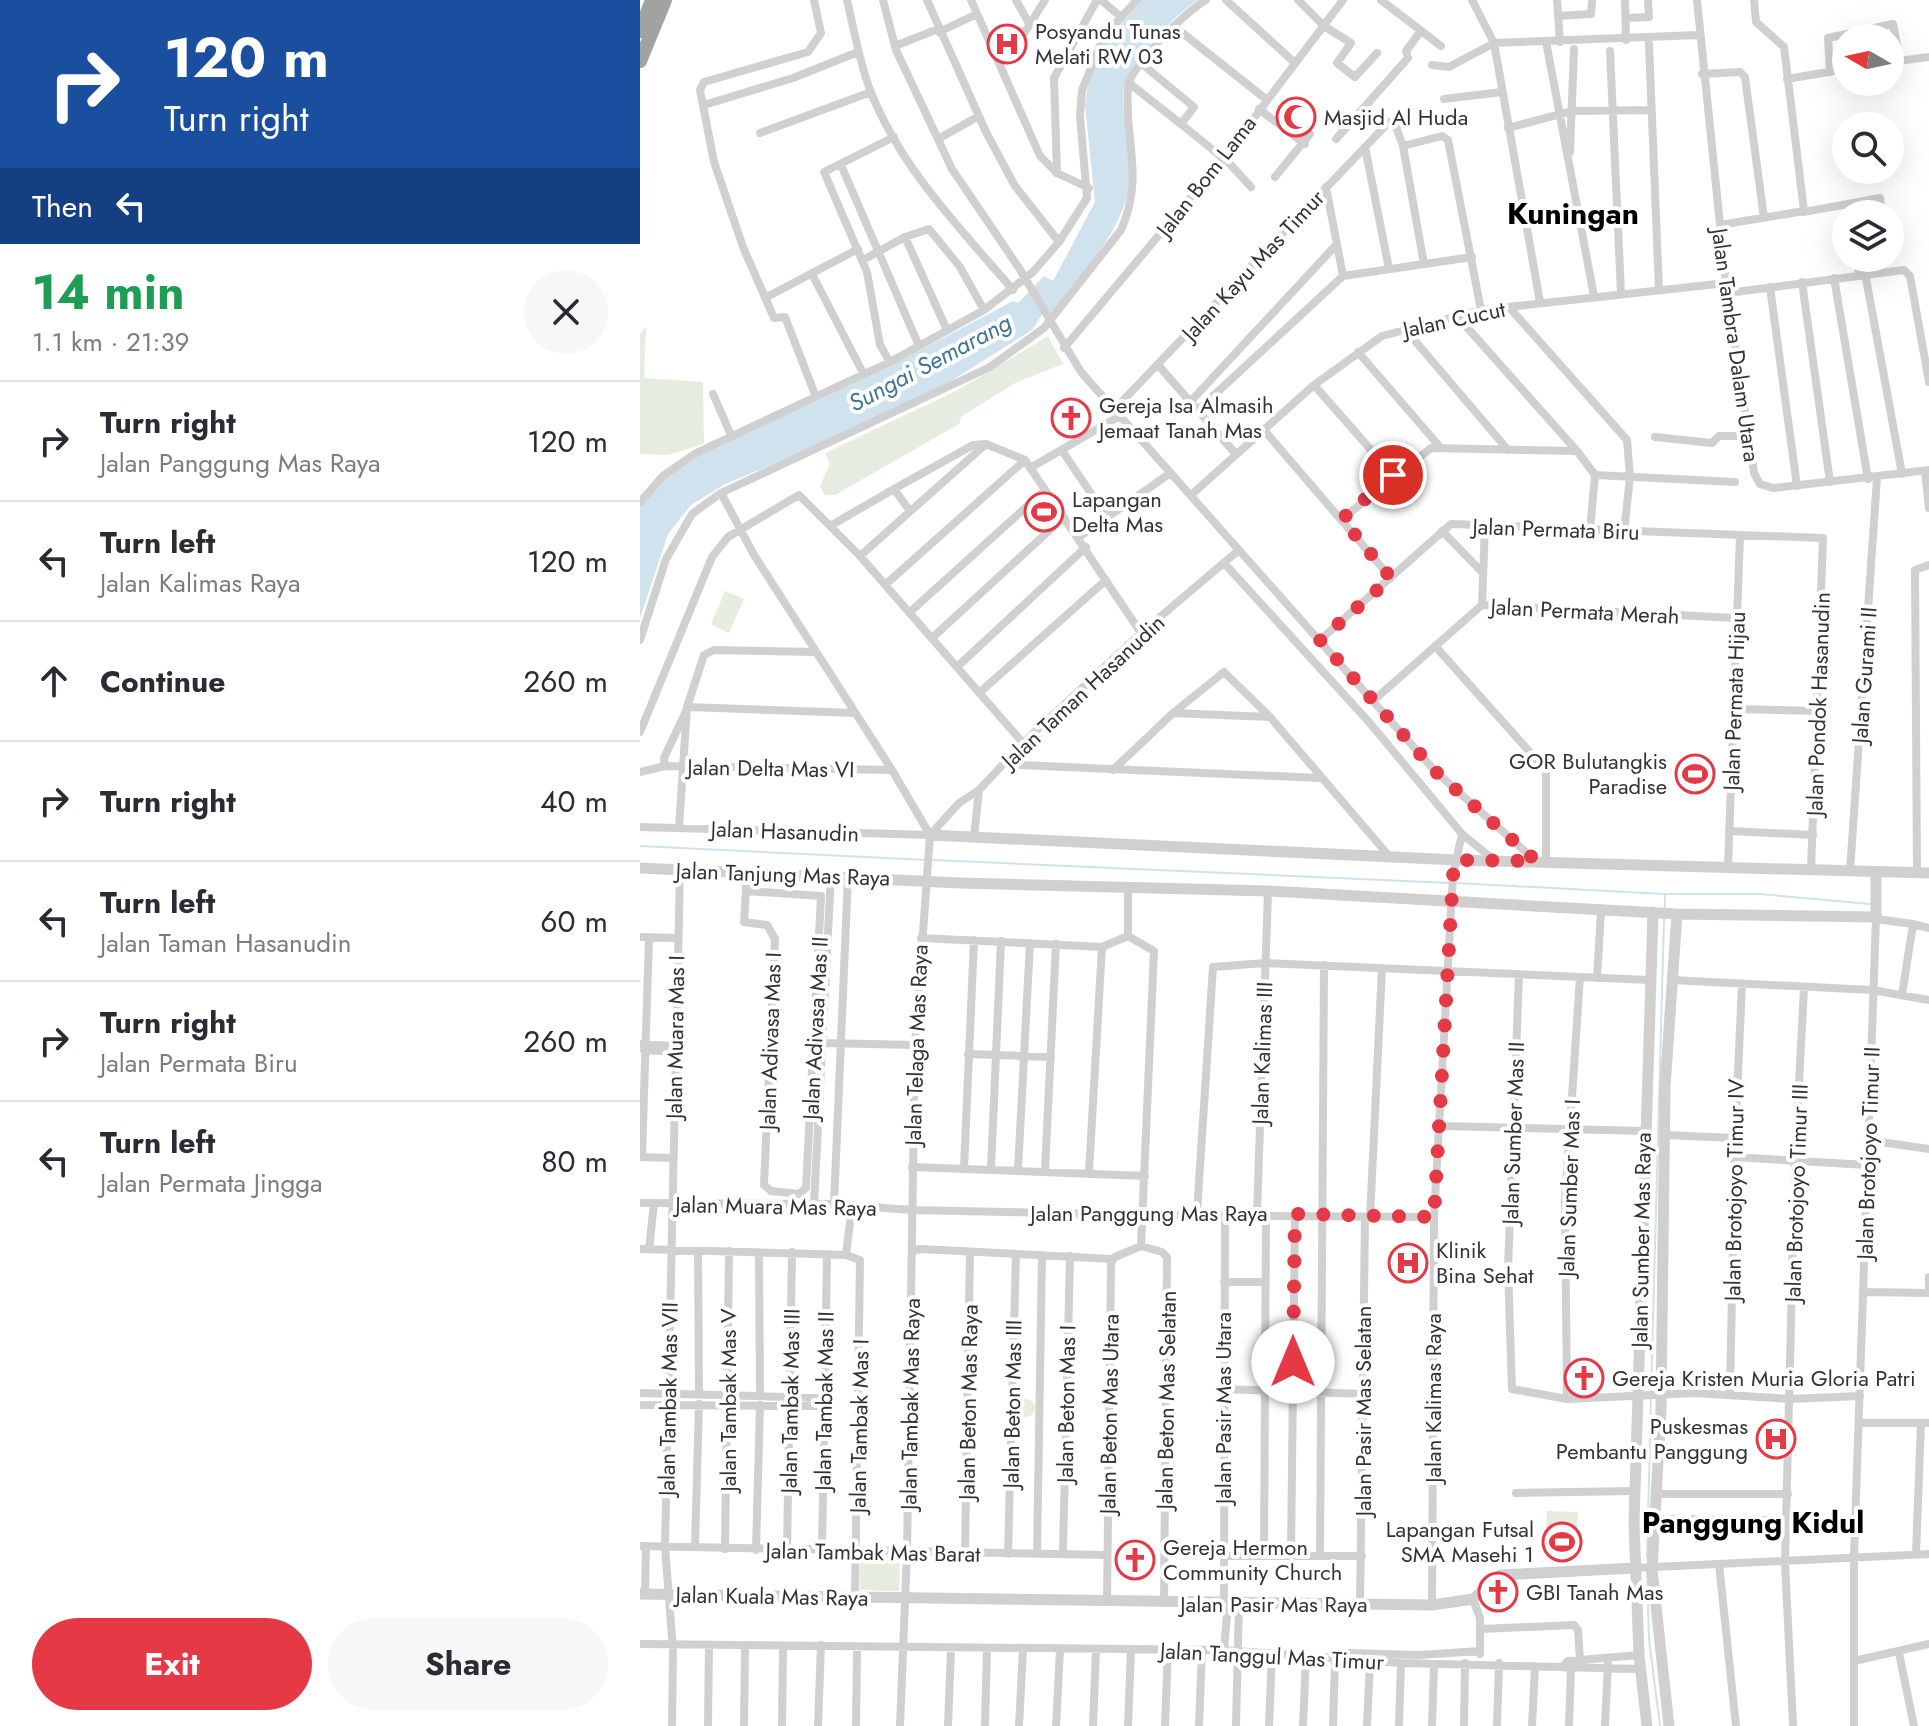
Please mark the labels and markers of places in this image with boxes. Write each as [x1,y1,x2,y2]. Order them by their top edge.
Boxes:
place label: Posyandu Tunas Melati RW 03 [1035,15,1181,72]
hospital icon: Posyandu Tunas Melati RW 03 [986,23,1028,65]
mosque icon: Masjid Al Huda [1275,96,1317,138]
place label: Masjid Al Huda [1324,101,1468,133]
place label: Gereja Isa Almasih Jemaat Tanah Mas [1096,389,1274,446]
church icon: Gereja Isa Almasih Jemaat Tanah Mas [1050,397,1092,439]
pin [1359,441,1427,509]
place label: Lapangan Delta Mas [1072,483,1163,540]
sports icon: Lapangan Delta Mas [1023,491,1065,533]
place label: GOR Bulutangkis Paradise [1509,745,1667,802]
sports icon: GOR Bulutangkis Paradise [1674,753,1716,795]
place label: Klinik Bina Sehat [1436,1234,1534,1291]
hospital icon: Klinik Bina Sehat [1387,1242,1429,1284]
church icon: Gereja Kristen Muria Gloria Patri [1563,1357,1605,1399]
place label: Gereja Kristen Muria Gloria Patri [1612,1362,1916,1394]
place label: Puskesmas Pembantu Panggung [1556,1410,1748,1467]
hospital icon: Puskesmas Pembantu Panggung [1755,1418,1797,1460]
place label: Lapangan Futsal SMA Masehi 1 [1386,1513,1534,1570]
sports icon: Lapangan Futsal SMA Masehi 1 [1541,1521,1583,1563]
place label: Gereja Hermon Community Church [1163,1531,1342,1588]
church icon: Gereja Hermon Community Church [1114,1539,1156,1581]
church icon: GBI Tanah Mas [1477,1571,1519,1613]
place label: GBI Tanah Mas [1526,1576,1664,1608]

